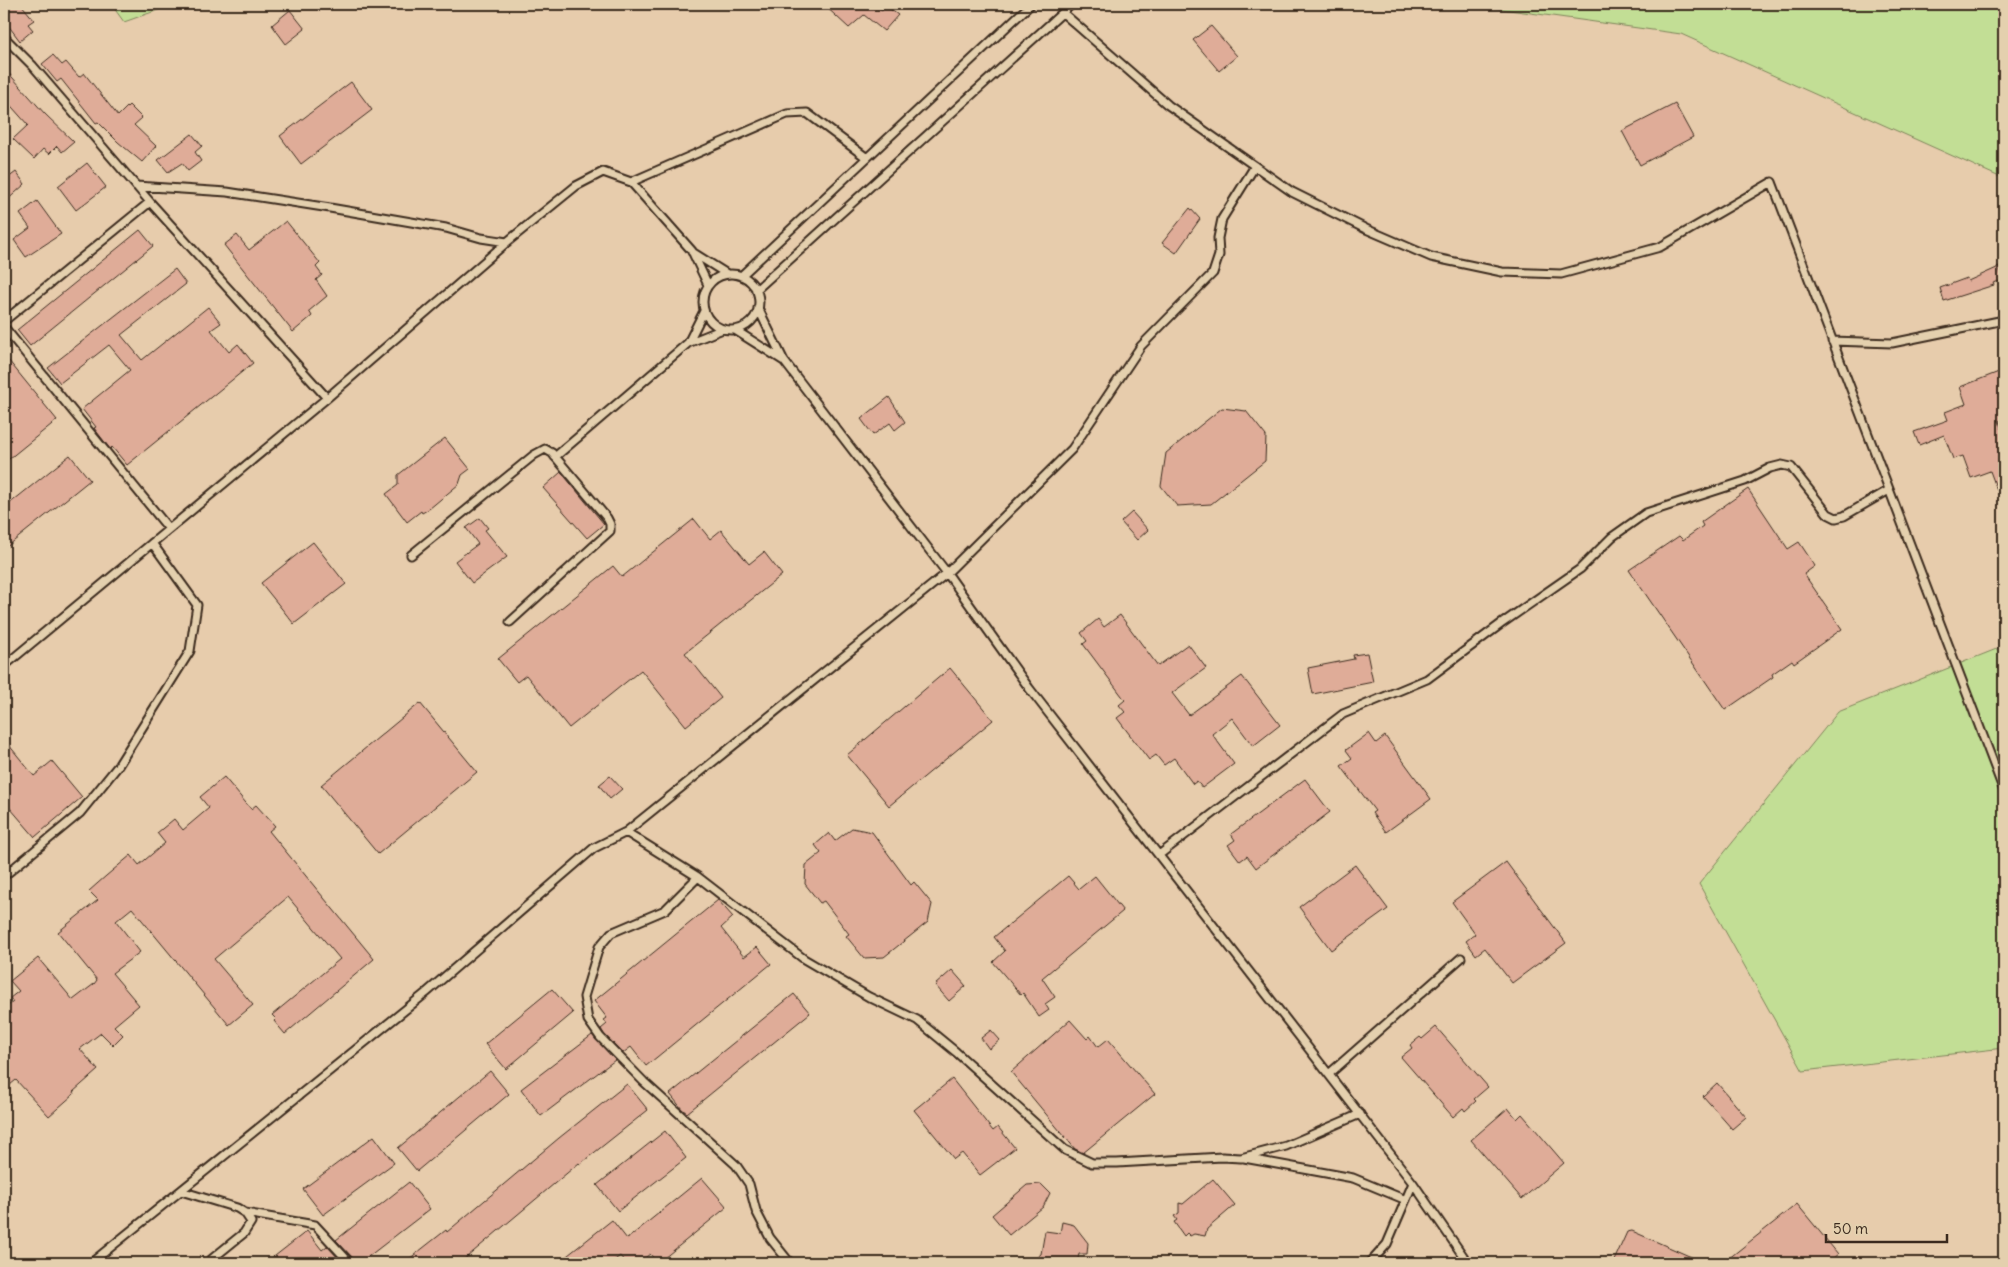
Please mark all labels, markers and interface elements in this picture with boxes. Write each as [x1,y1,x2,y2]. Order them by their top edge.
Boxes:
scale bar [1826,1212,1947,1244]
text: 50 m [1833,1219,1868,1238]

